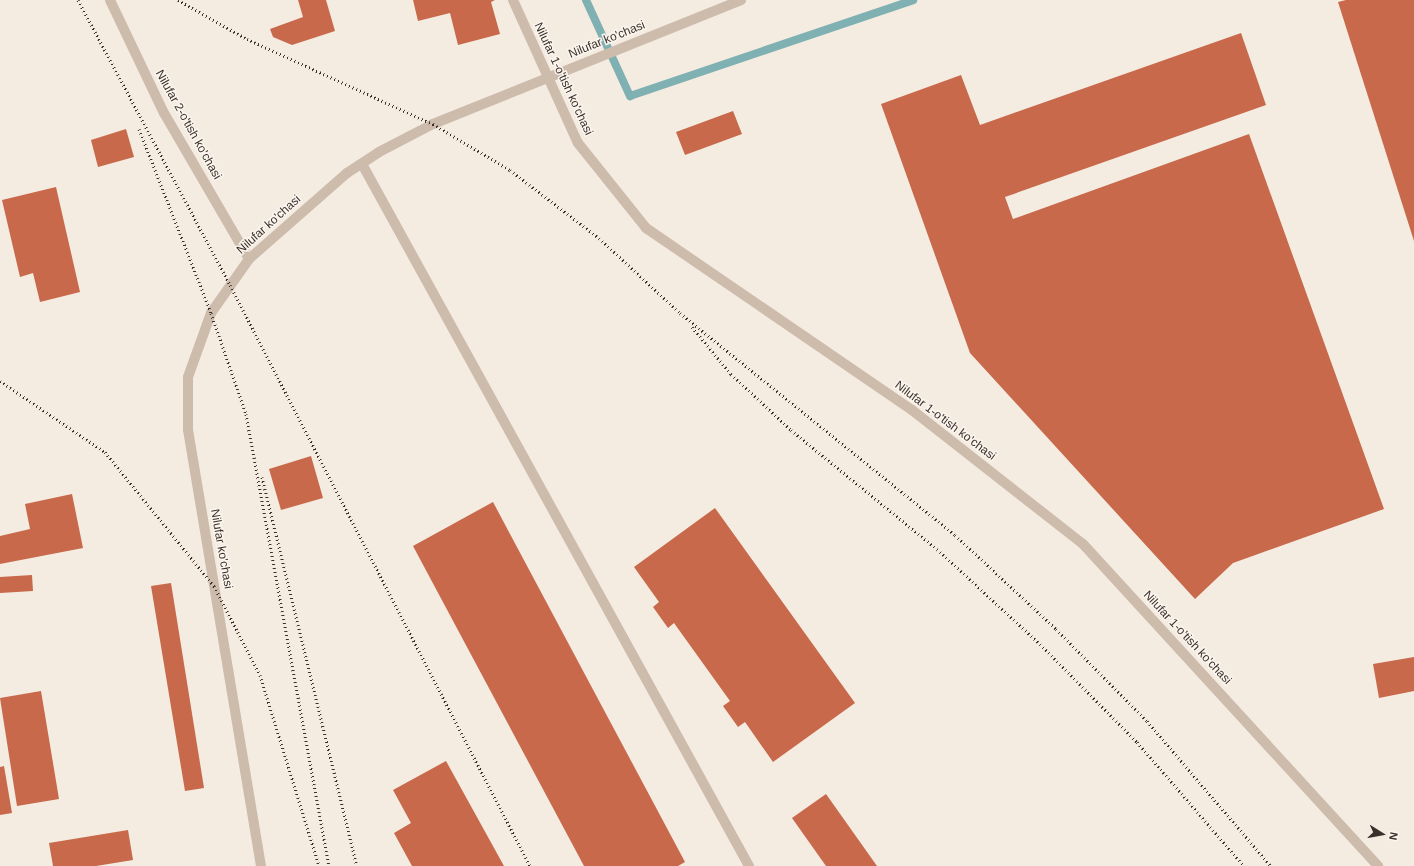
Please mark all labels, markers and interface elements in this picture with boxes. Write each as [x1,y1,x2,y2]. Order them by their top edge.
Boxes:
street label: Nilufar ko'chasi [567,18,647,62]
street label: Nilufar 1-o'tish ko'chasi [531,20,595,138]
street label: Nilufar 2-o'tish ko'chasi [152,68,224,182]
street label: Nilufar ko'chasi [234,193,304,257]
street label: Nilufar 1-o'tish ko'chasi [892,378,998,464]
street label: Nilufar ko'chasi [207,508,235,590]
street label: Nilufar 1-o'tish ko'chasi [1140,588,1234,688]
north arrow [1362,814,1402,854]
text: N [1387,831,1400,841]

